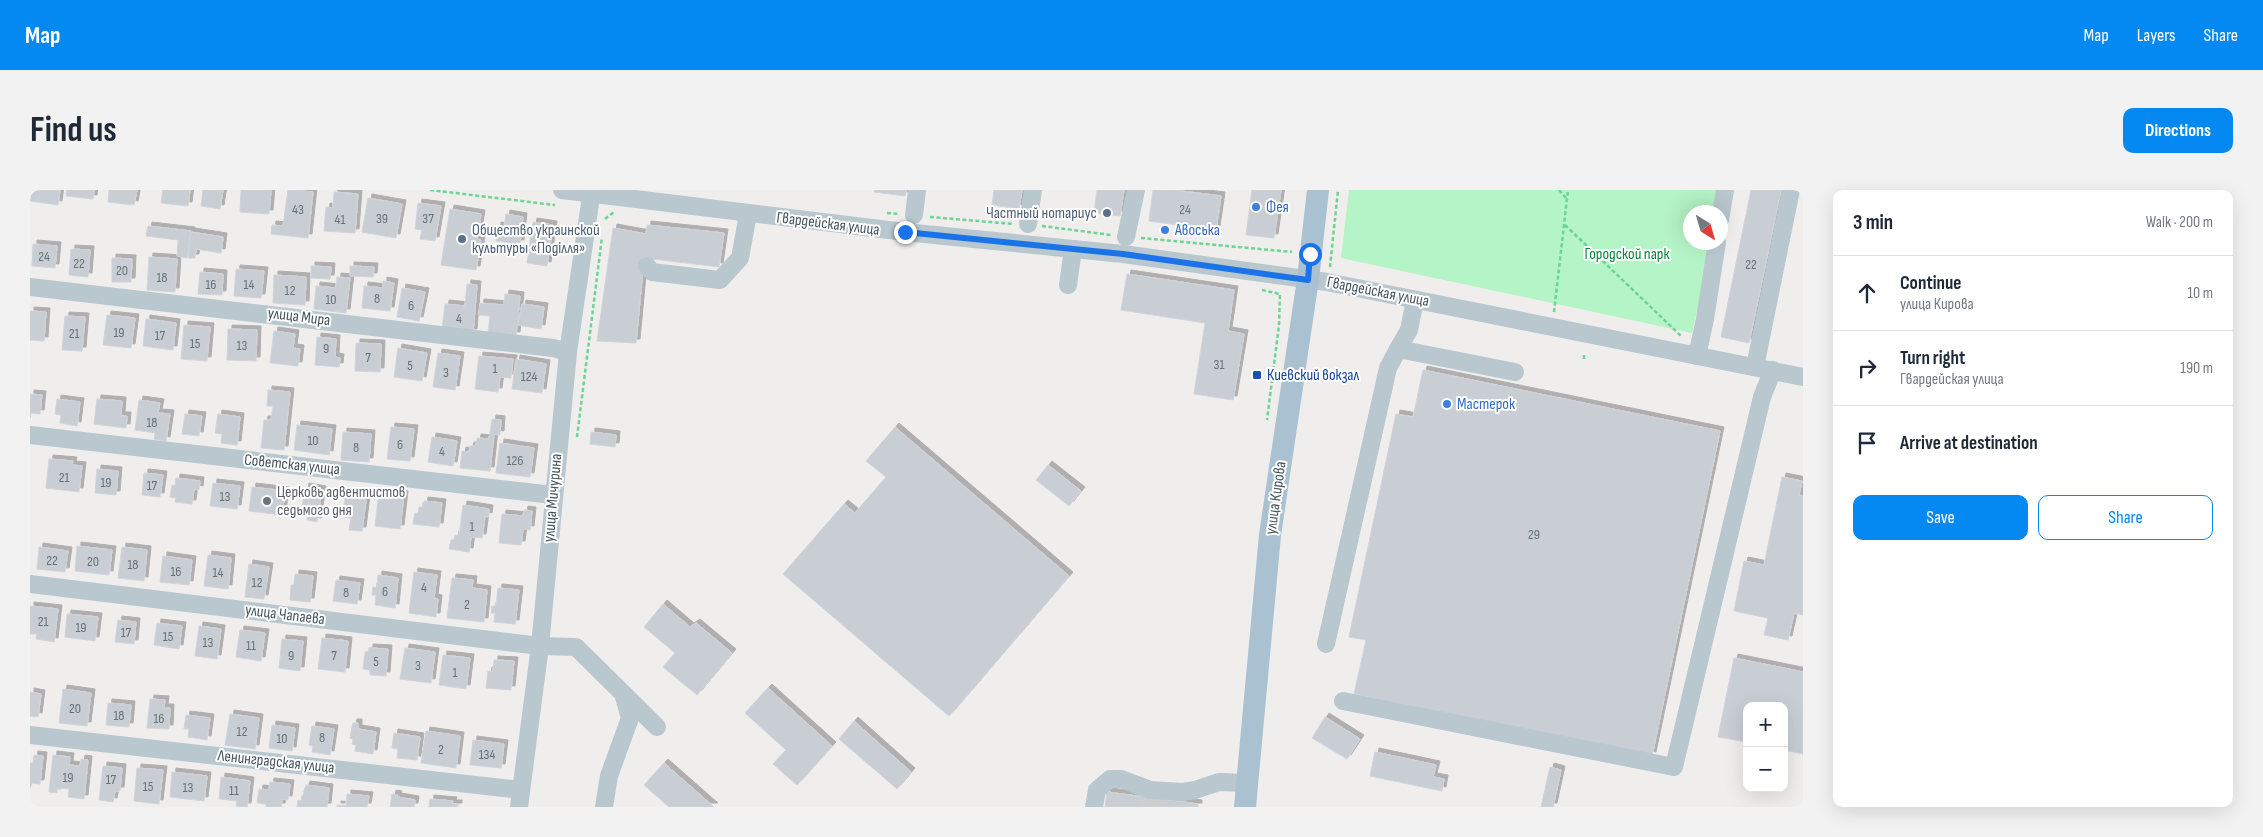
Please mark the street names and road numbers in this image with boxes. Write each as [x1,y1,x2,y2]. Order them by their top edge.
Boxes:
street label: Гвардейская улица [775,208,881,240]
street label: Гвардейская улица [1325,273,1431,311]
street label: улица Мира [267,304,331,330]
street label: Советская улица [243,451,341,479]
street label: улица Мичурина [540,453,566,543]
street label: улица Кирова [1261,460,1291,536]
street label: улица Чапаева [244,601,326,629]
street label: Ленинградская улица [216,746,335,778]

